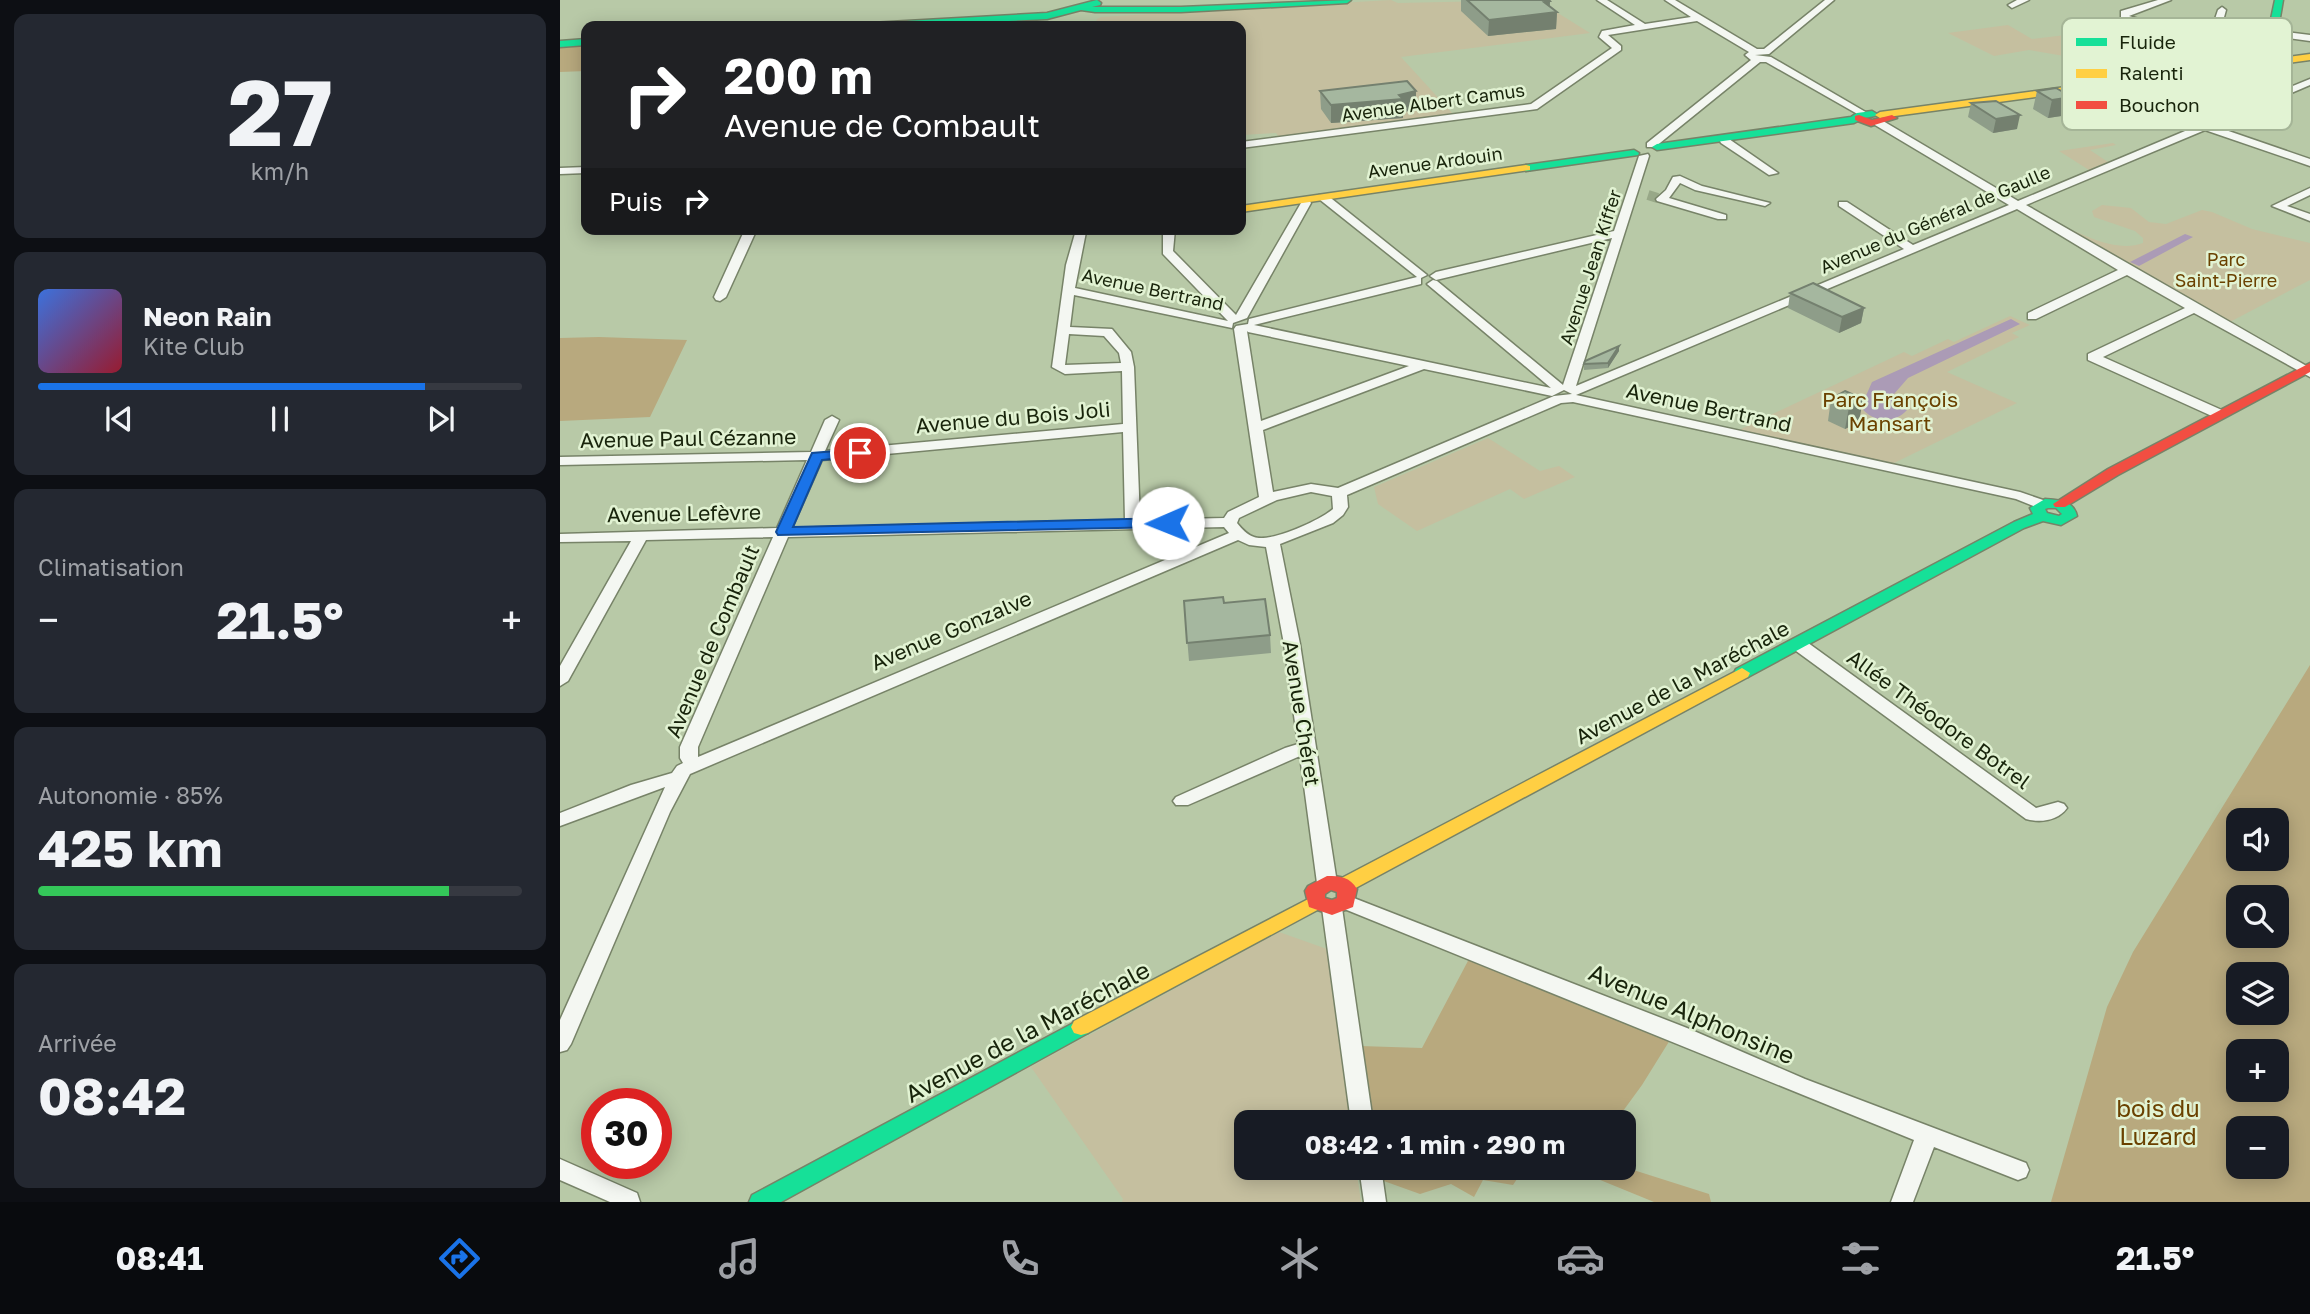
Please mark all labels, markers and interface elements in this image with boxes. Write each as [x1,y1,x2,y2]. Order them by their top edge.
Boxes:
legend [2062,18,2292,130]
text: Fluide [2119,30,2176,53]
text: 200 m [724,46,873,105]
icon: right [609,49,700,140]
text: 27 [227,57,333,166]
text: Ralenti [2119,61,2184,84]
street label: Avenue Albert Camus [1340,78,1526,126]
text: Bouchon [2119,93,2200,116]
text: Avenue de Combault [724,106,1040,144]
street label: Avenue Ardouin [1366,142,1504,182]
text: km/h [251,157,309,185]
street label: Avenue du Général de Gaulle [1817,160,2053,278]
icon: right [677,182,715,220]
text: Puis [609,186,663,217]
street label: Avenue Jean Kiffer [1554,187,1626,347]
park label: Parc Saint-Pierre [2175,248,2277,291]
street label: Avenue Bertrand [1080,263,1226,315]
text: Neon Rain [143,301,272,332]
text: Kite Club [143,332,244,360]
street label: Avenue Bertrand [1624,377,1794,437]
park label: Parc François Mansart [1822,386,1958,436]
street label: Avenue du Bois Joli [914,396,1112,438]
icon: previous [100,400,138,438]
icon: pause [261,400,299,438]
icon: next [422,400,460,438]
street label: Avenue Paul Cézanne [580,423,796,453]
pin [830,423,890,483]
icon: arrive [841,434,879,472]
position arrow [1131,486,1205,560]
street label: Avenue Lefèvre [607,499,761,527]
street label: Avenue de Combault [660,540,764,742]
text: Climatisation [38,553,184,581]
street label: Avenue Gonzalve [867,584,1035,676]
text: 21.5° [216,588,344,650]
text: − [38,597,59,642]
text: + [501,597,522,642]
street label: Avenue de la Maréchale [1571,615,1793,749]
street label: Avenue Chéret [1278,638,1326,788]
street label: Allée Théodore Botrel [1842,644,2036,794]
text: Autonomie · 85% [38,781,223,809]
map controls [2226,808,2289,1179]
button: sound [2226,808,2289,871]
text: 425 km [38,816,223,878]
button: search [2226,885,2289,948]
street label: Avenue de la Maréchale [900,954,1154,1108]
street label: Avenue Alphonsine [1585,957,1799,1069]
button: layers [2226,962,2289,1025]
text: Arrivée [38,1029,117,1057]
button: + [2226,1039,2289,1102]
text: 08:42 [38,1064,186,1126]
speed limit sign: 30 [581,1088,672,1179]
park label: bois du Luzard [2116,1093,2200,1150]
button: − [2226,1116,2289,1179]
text: 08:42 · 1 min · 290 m [1305,1129,1565,1160]
icon: directions [435,1234,484,1283]
icon: music [715,1234,764,1283]
icon: phone [995,1234,1044,1283]
icon: climate [1275,1234,1324,1283]
icon: car [1556,1234,1605,1283]
icon: filters [1836,1234,1885,1283]
text: 08:41 [116,1239,204,1277]
text: 21.5° [2116,1239,2194,1277]

